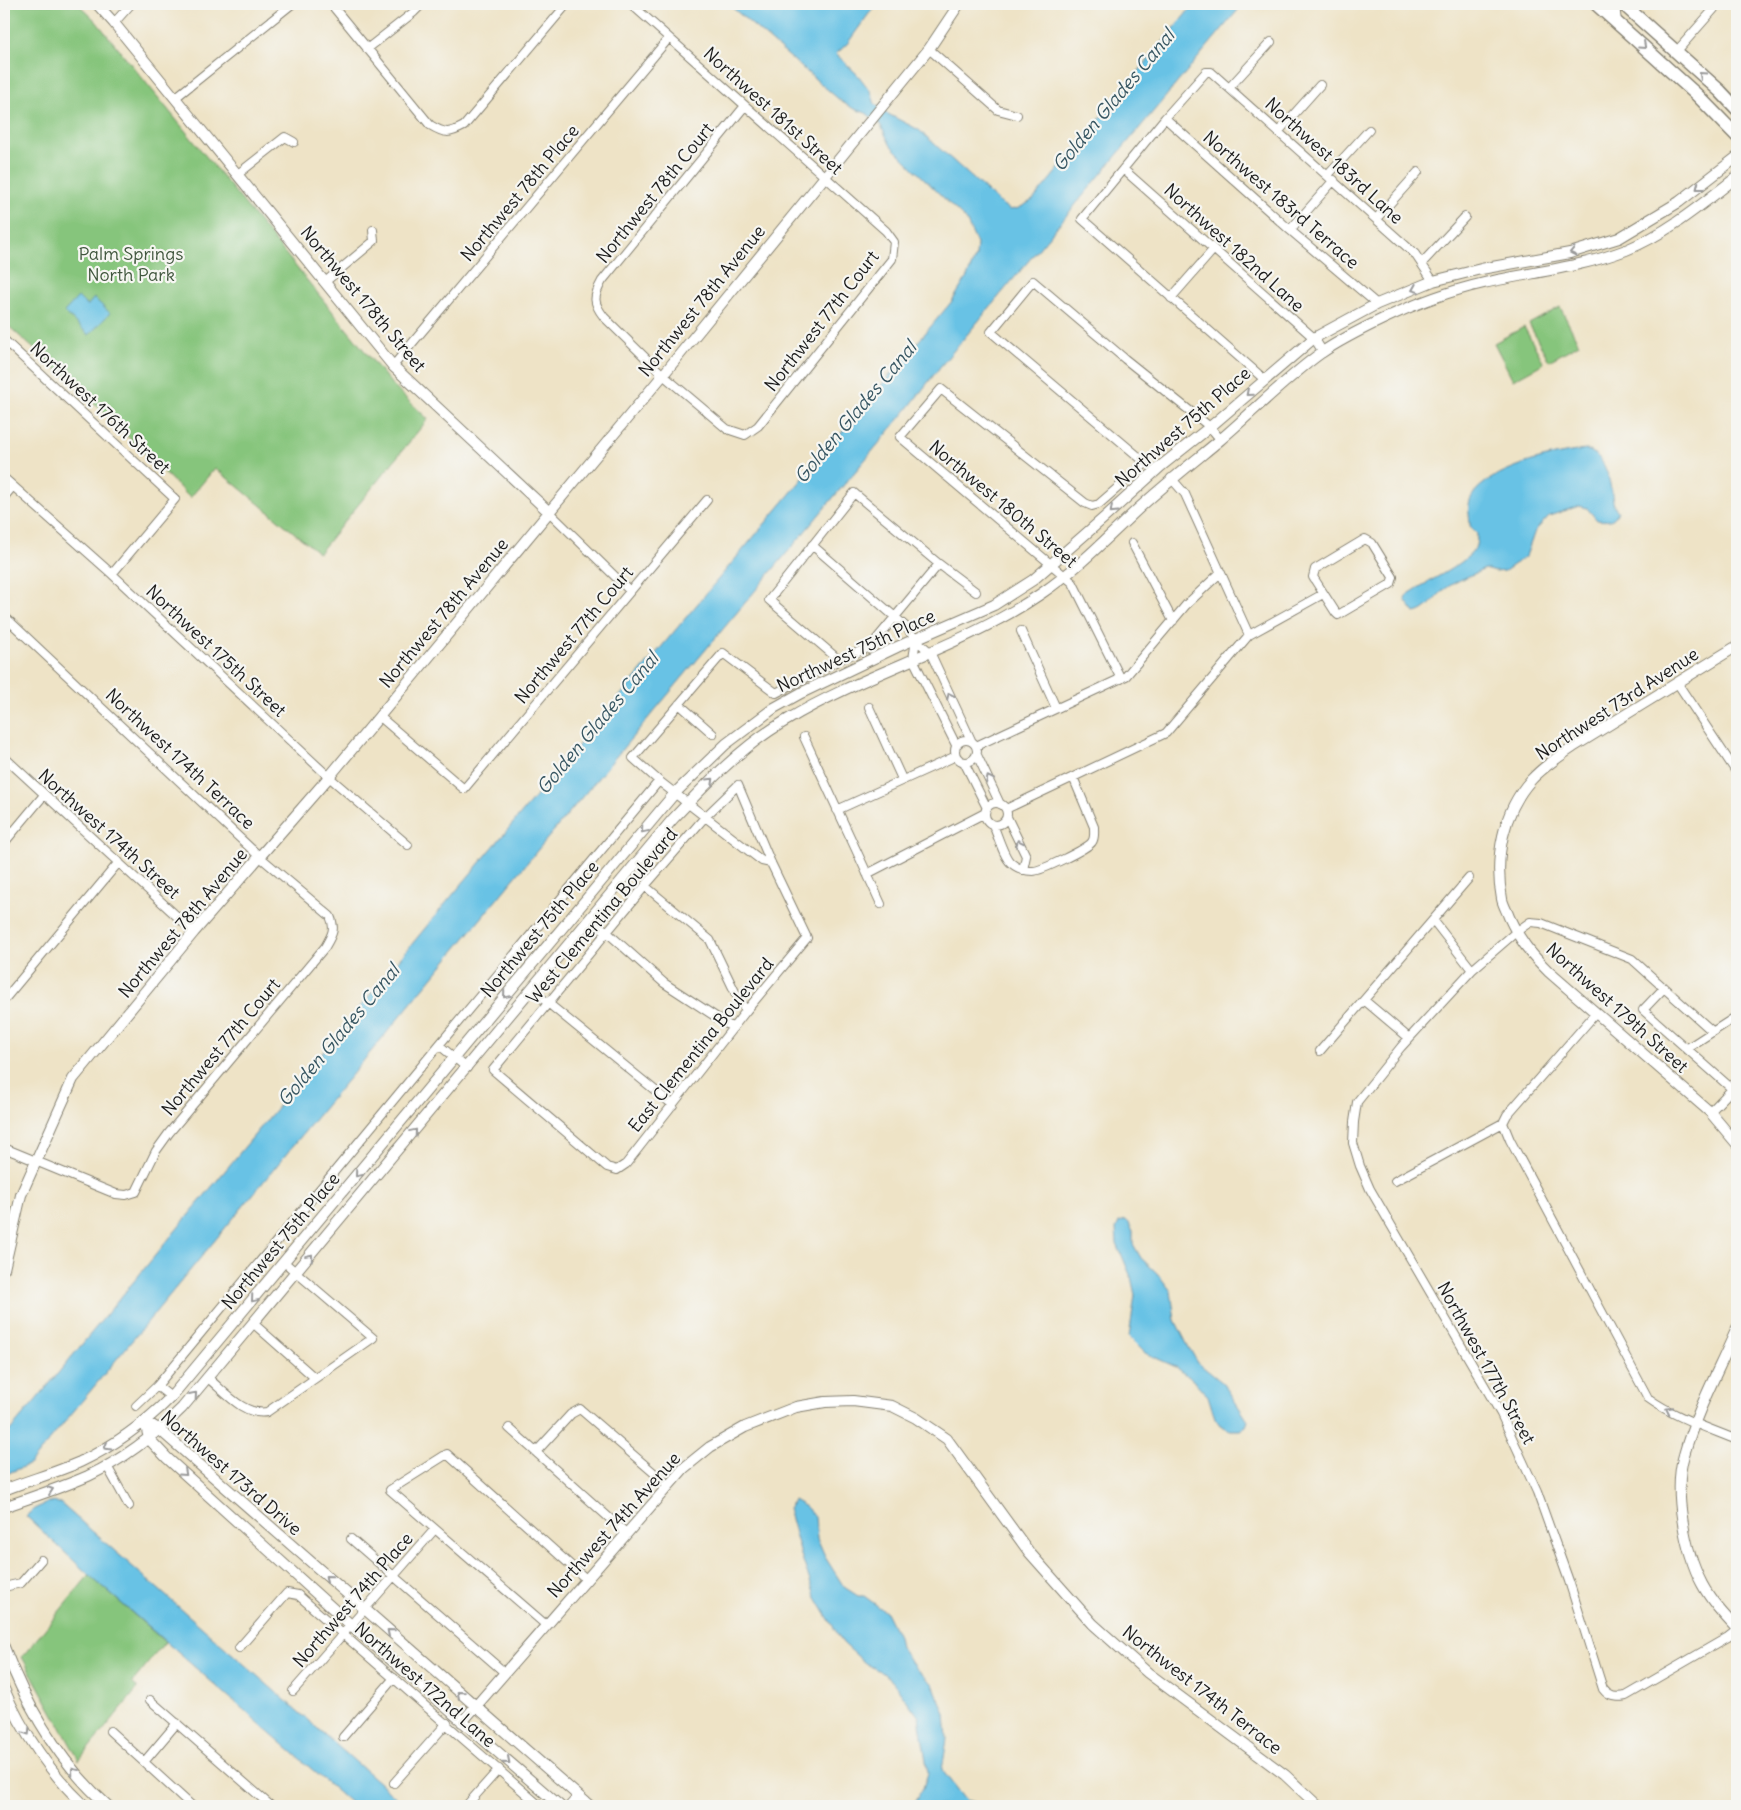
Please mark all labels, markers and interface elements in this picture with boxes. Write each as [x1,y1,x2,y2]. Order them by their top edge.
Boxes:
water label: Golden Glades Canal [1047,22,1181,176]
one-way arrow [1638,40,1647,49]
street label: Northwest 181st Street [699,42,848,179]
one-way arrow [1699,72,1708,81]
street label: Northwest 183rd Lane [1260,92,1408,229]
street label: Northwest 78th Court [591,118,718,268]
street label: Northwest 78th Place [456,119,584,266]
street label: Northwest 183rd Terrace [1199,126,1364,274]
street label: Northwest 182nd Lane [1159,178,1309,317]
one-way arrow [1695,181,1704,190]
street label: Northwest 78th Avenue [633,220,770,381]
street label: Northwest 178th Street [296,221,431,376]
park label: Palm Springs North Park [78,242,184,286]
street label: Northwest 77th Court [759,246,884,396]
one-way arrow [1568,246,1577,257]
one-way arrow [1411,283,1420,293]
water label: Golden Glades Canal [789,334,923,488]
street label: Northwest 176th Street [25,337,175,479]
street label: Northwest 75th Place [1110,362,1255,492]
one-way arrow [1245,387,1254,396]
street label: Northwest 180th Street [924,435,1082,572]
one-way arrow [1109,504,1118,513]
street label: Northwest 78th Avenue [374,533,513,692]
street label: Northwest 77th Court [509,561,638,708]
street label: Northwest 175th Street [141,580,291,722]
street label: Northwest 75th Place [773,604,939,697]
street label: Northwest 73rd Avenue [1531,642,1703,765]
water label: Golden Glades Canal [531,645,665,799]
street label: Northwest 174th Terrace [101,683,260,834]
one-way arrow [946,692,957,701]
street label: Northwest 174th Street [34,764,185,903]
one-way arrow [984,775,995,784]
one-way arrow [705,778,714,787]
street label: West Clementina Boulevard [521,823,682,1009]
one-way arrow [640,824,649,833]
one-way arrow [1015,839,1026,848]
street label: Northwest 78th Avenue [113,843,252,1002]
street label: Northwest 75th Place [476,855,604,1002]
street label: Northwest 179th Street [1541,938,1693,1078]
street label: East Clementina Boulevard [623,952,779,1137]
water label: Golden Glades Canal [272,957,406,1111]
street label: Northwest 77th Court [156,973,285,1120]
one-way arrow [504,989,512,998]
one-way arrow [408,1129,416,1138]
street label: Northwest 75th Place [217,1167,345,1314]
one-way arrow [355,1168,363,1177]
one-way arrow [304,1254,312,1263]
street label: Northwest 177th Street [1432,1278,1541,1448]
one-way arrow [251,1293,259,1302]
one-way arrow [188,1391,197,1400]
street label: Northwest 173rd Drive [156,1405,307,1540]
one-way arrow [1665,1406,1674,1416]
one-way arrow [104,1441,113,1451]
street label: Northwest 74th Avenue [542,1447,685,1602]
one-way arrow [178,1467,187,1476]
one-way arrow [45,1486,53,1496]
street label: Northwest 74th Place [288,1527,418,1672]
one-way arrow [325,1575,334,1584]
street label: Northwest 172nd Lane [350,1617,501,1752]
street label: Northwest 174th Terrace [1118,1620,1287,1759]
one-way arrow [386,1629,395,1638]
one-way arrow [457,1691,466,1700]
one-way arrow [20,1727,30,1736]
one-way arrow [501,1755,510,1763]
one-way arrow [71,1768,80,1777]

